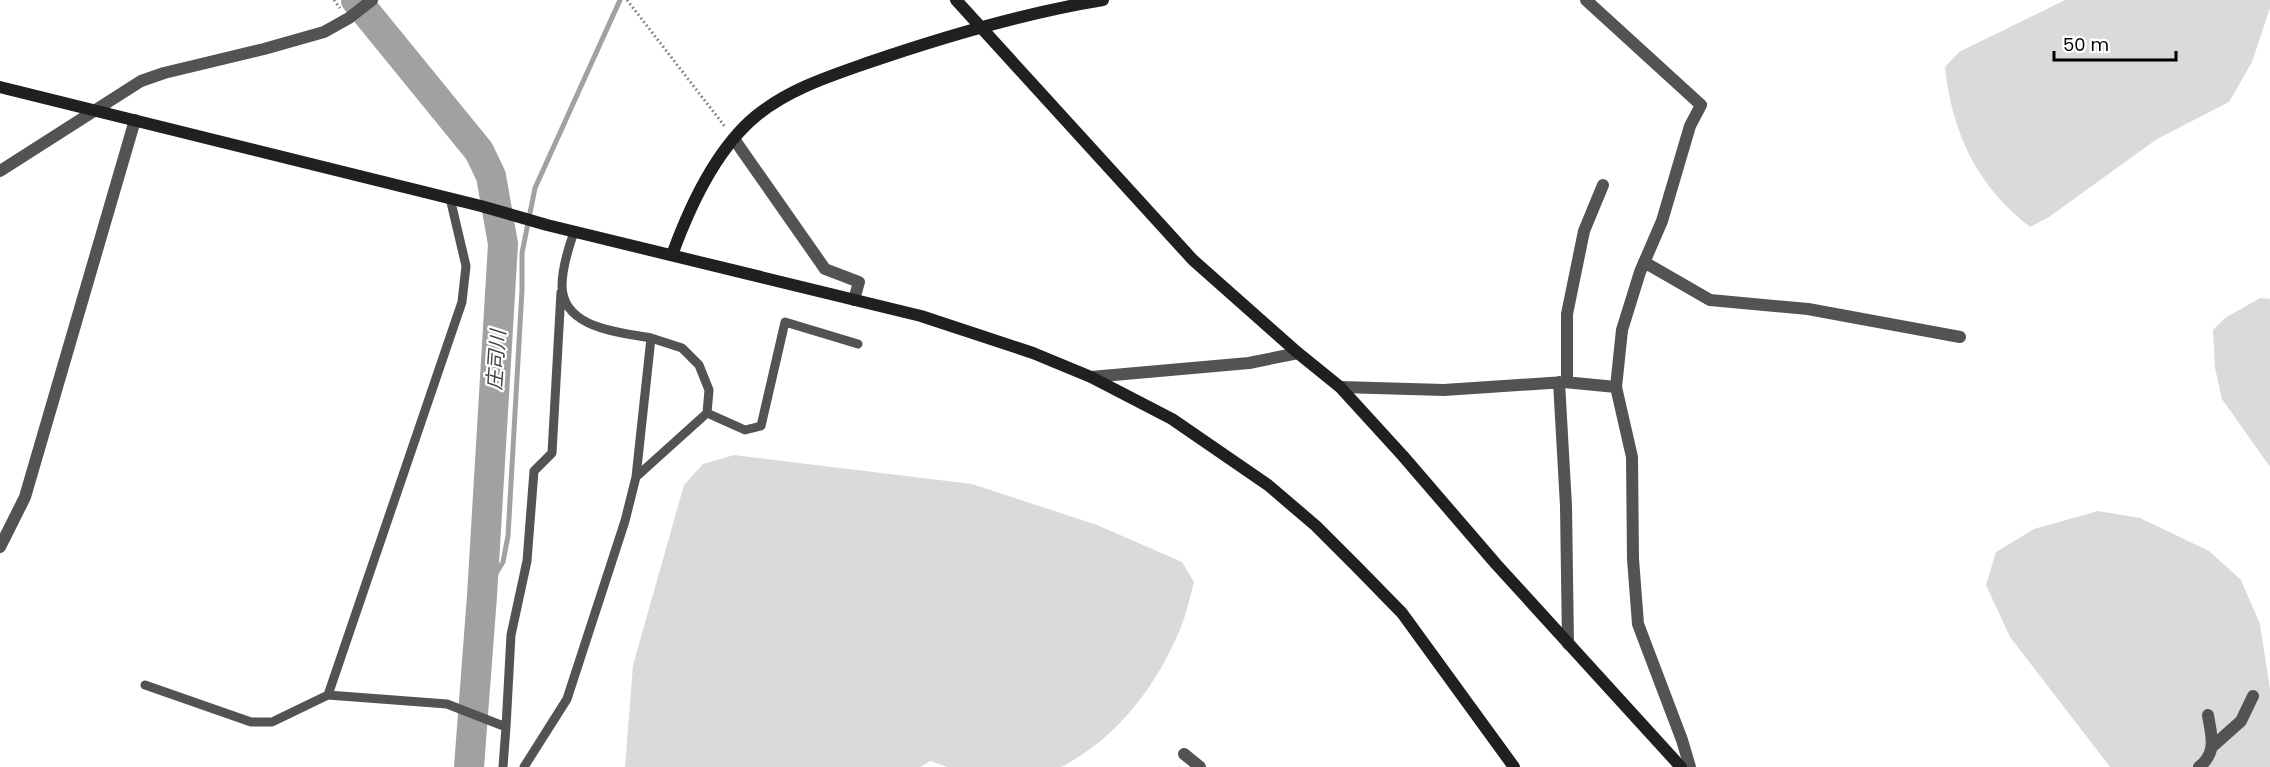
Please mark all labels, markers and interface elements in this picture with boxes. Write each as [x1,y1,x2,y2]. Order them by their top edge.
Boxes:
scale bar [2054,24,2176,62]
text: 50 m [2063,32,2109,57]
water label: 庄司川 [480,327,512,391]

